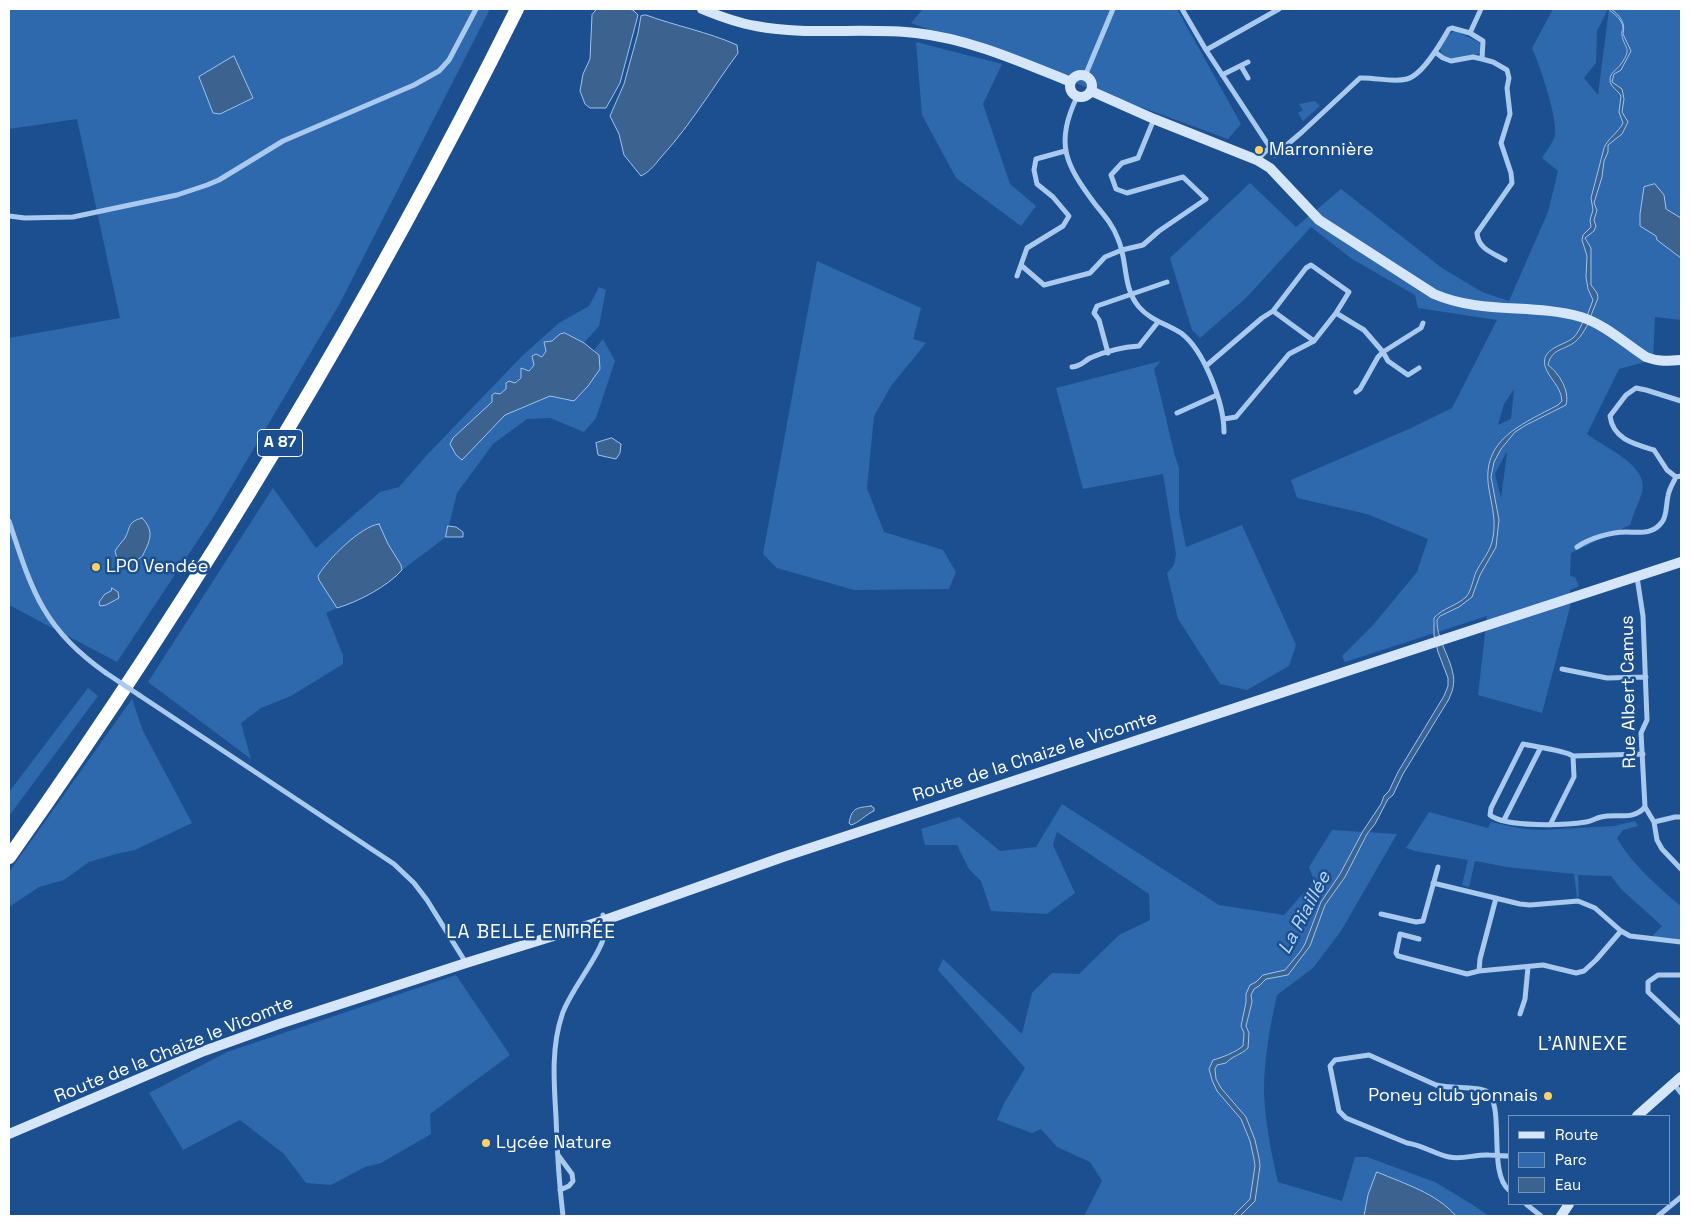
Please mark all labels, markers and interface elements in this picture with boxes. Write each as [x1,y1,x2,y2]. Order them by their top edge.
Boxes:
place label: Marronnière [1269,139,1374,161]
marker: Marronnière [1253,144,1265,156]
road number: A 87 [258,429,302,456]
place label: LPO Vendée [106,556,208,578]
marker: LPO Vendée [90,561,102,573]
street label: Rue Albert Camus [1617,615,1641,769]
street label: Route de la Chaize le Vicomte [910,707,1160,807]
water label: La Riaillée [1274,868,1336,958]
district label: LA BELLE ENTRÉE [444,922,618,944]
street label: Route de la Chaize le Vicomte [51,992,297,1108]
district label: L'ANNEXE [1537,1034,1629,1056]
place label: Poney club yonnais [1368,1085,1538,1107]
marker: Poney club yonnais [1542,1090,1554,1102]
legend [1508,1115,1670,1205]
text: Route [1555,1125,1598,1144]
place label: Lycée Nature [496,1132,612,1154]
marker: Lycée Nature [480,1137,492,1149]
text: Parc [1555,1150,1587,1169]
text: Eau [1555,1175,1581,1194]

